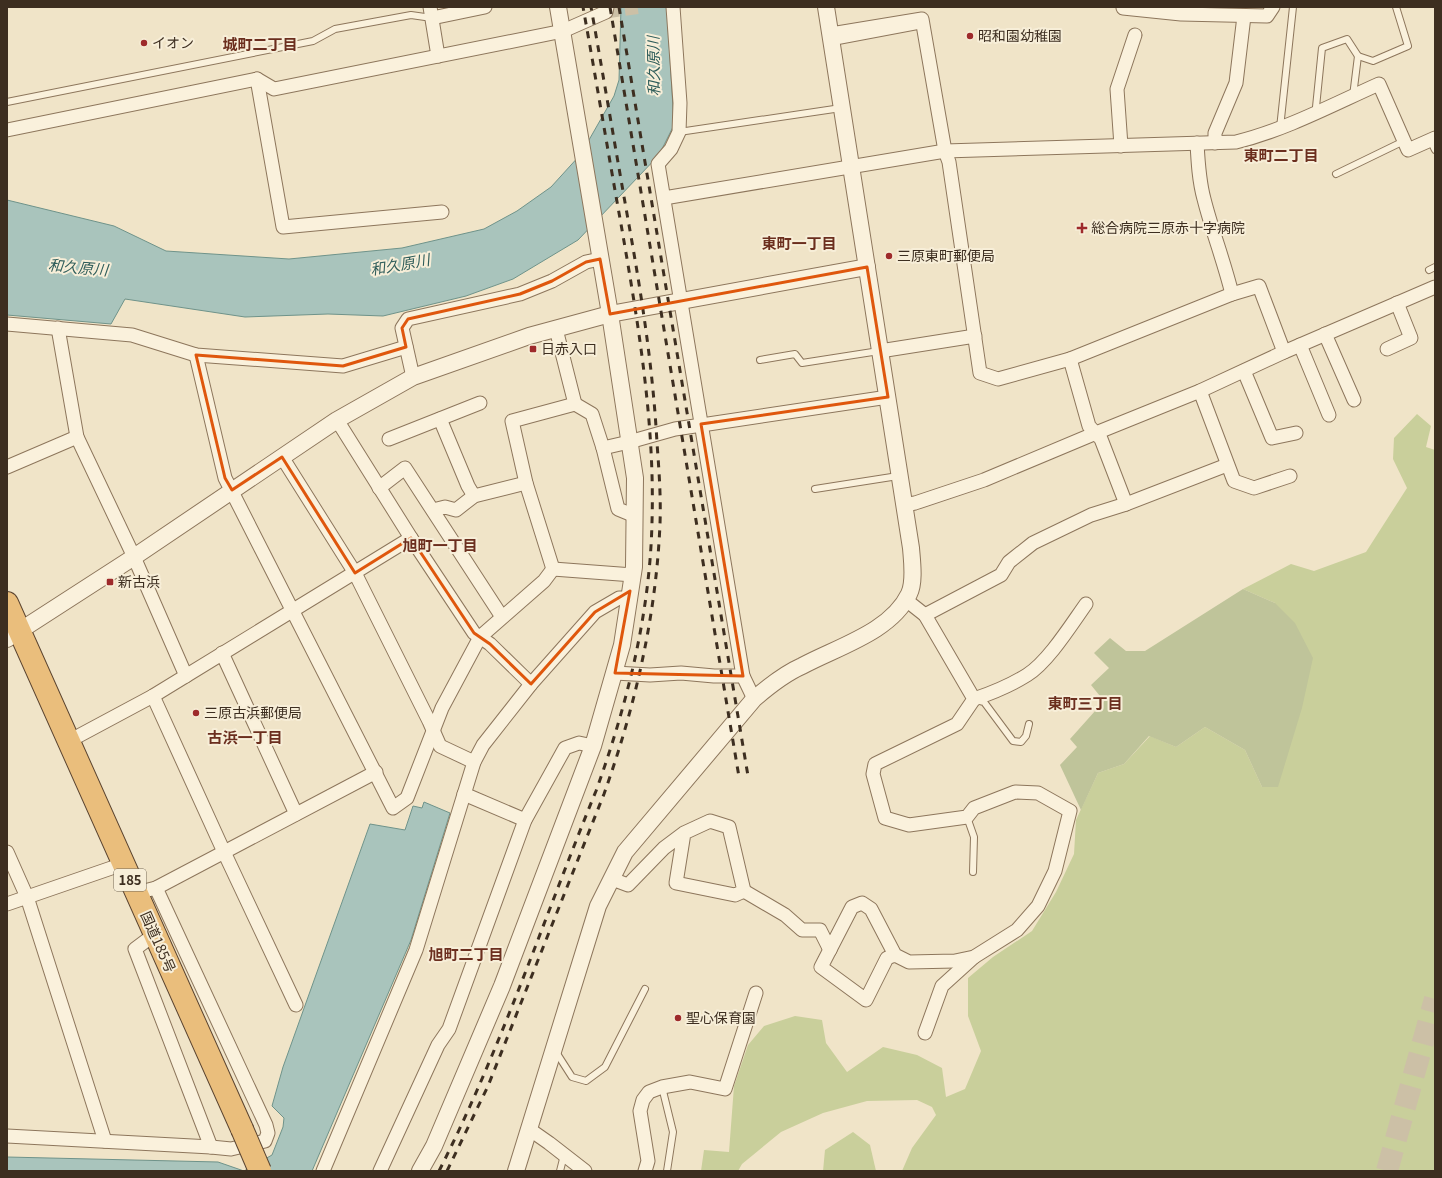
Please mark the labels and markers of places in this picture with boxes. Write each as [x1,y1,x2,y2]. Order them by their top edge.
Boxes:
place label: 昭和園幼稚園 [978,25,1062,45]
marker: 昭和園幼稚園 [965,31,975,41]
place label: イオン [152,32,194,52]
marker: イオン [139,38,149,48]
place label: 総合病院三原赤十字病院 [1091,217,1245,237]
marker: 総合病院三原赤十字病院 [1076,222,1088,234]
place label: 三原東町郵便局 [897,245,995,265]
marker: 三原東町郵便局 [884,251,894,261]
place label: 日赤入口 [541,338,597,358]
marker: 日赤入口 [528,344,538,354]
place label: 新古浜 [118,571,160,591]
marker: 新古浜 [105,577,115,587]
place label: 三原古浜郵便局 [204,702,302,722]
marker: 三原古浜郵便局 [191,708,201,718]
place label: 聖心保育園 [686,1007,756,1027]
marker: 聖心保育園 [673,1013,683,1023]

